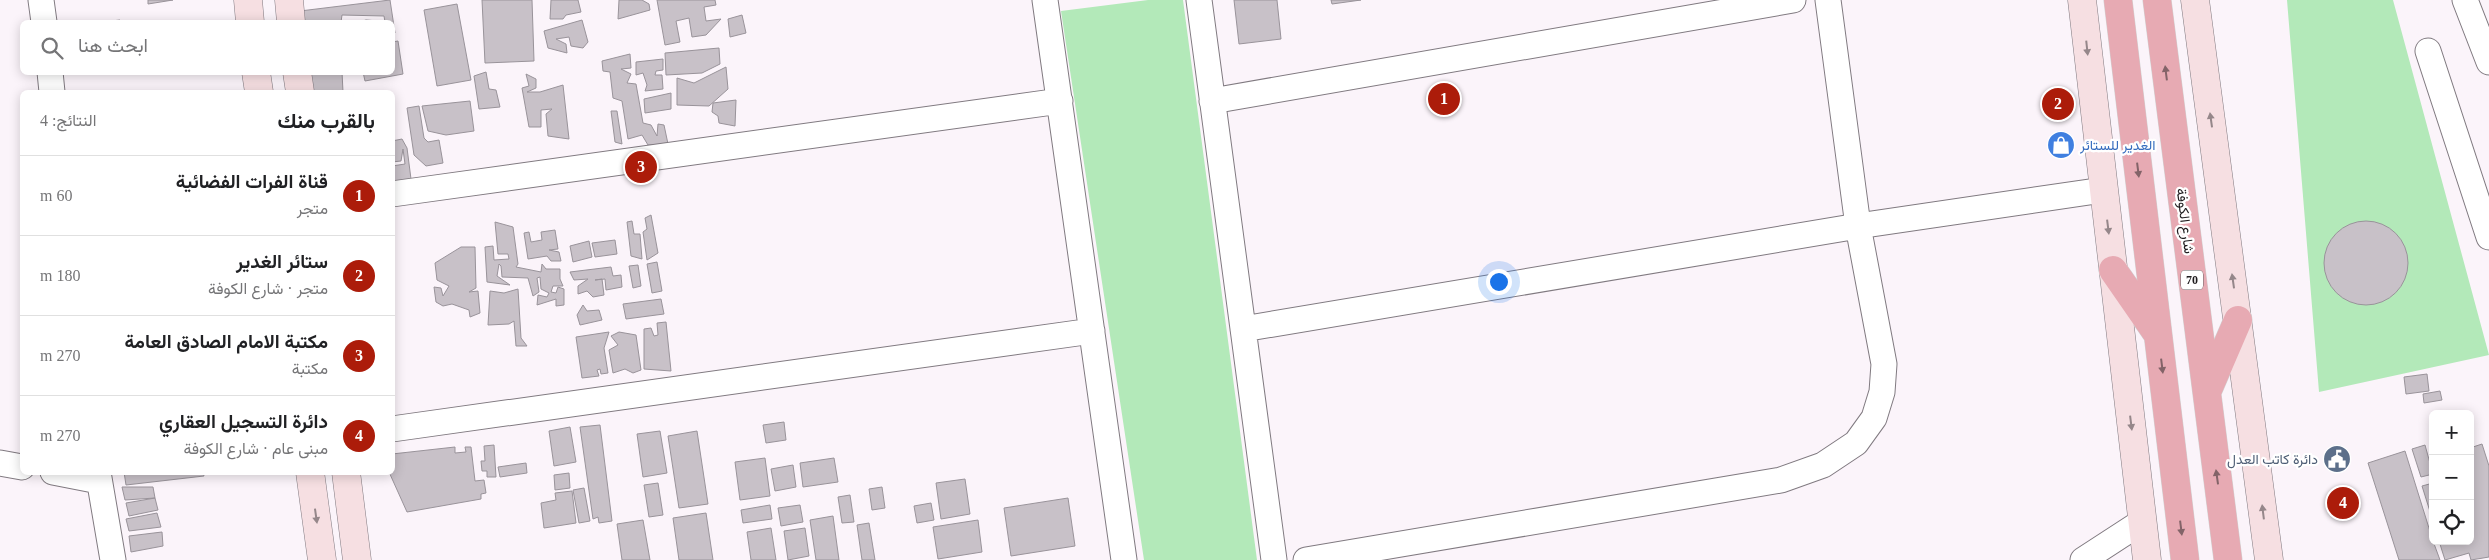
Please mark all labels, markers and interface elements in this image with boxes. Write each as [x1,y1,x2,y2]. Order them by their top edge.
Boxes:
search box [20,20,395,75]
icon: search [38,34,66,62]
text: ابحث هنا [78,35,148,56]
one-way arrow [2083,41,2091,57]
one-way arrow [2162,64,2170,80]
pin: 1 [1428,80,1460,118]
pin: 2 [2042,85,2074,123]
text: بالقرب منك [278,109,375,133]
text: النتائج: 4 [40,112,96,129]
one-way arrow [2207,112,2215,128]
shop icon: الغدير للستائر [2046,130,2076,160]
place label: الغدير للستائر [2079,138,2156,154]
pin: 3 [625,148,657,186]
one-way arrow [2135,162,2143,178]
text: قناة الفرات الفضائية [176,171,328,192]
text: 60 m [40,187,72,204]
text: 1 [355,187,363,204]
street label: شارع الكوفة [2171,187,2196,255]
text: متجر [297,200,328,217]
one-way arrow [2104,220,2112,236]
text: ستائر الغدير [236,251,328,272]
text: 180 m [40,267,80,284]
text: 2 [355,267,363,284]
your location [1486,269,1512,295]
road number: 70 [2181,270,2203,290]
one-way arrow [2229,273,2237,289]
text: متجر · شارع الكوفة [208,280,328,297]
text: مكتبة الامام الصادق العامة [125,331,328,352]
text: 270 m [40,347,80,364]
text: 3 [355,347,363,364]
one-way arrow [2158,358,2166,374]
text: مكتبة [292,360,328,377]
map controls [2429,410,2474,545]
button: + [2429,410,2474,455]
text: دائرة التسجيل العقاري [159,411,328,432]
one-way arrow [2127,416,2135,432]
text: 270 m [40,427,80,444]
text: 4 [355,427,363,444]
text: مبنى عام · شارع الكوفة [183,440,328,457]
public building icon: دائرة كاتب العدل [2322,444,2352,474]
place label: دائرة كاتب العدل [2227,452,2318,469]
button: − [2429,455,2474,500]
one-way arrow [2213,469,2221,485]
pin: 4 [2327,484,2359,522]
button: locate [2429,500,2474,545]
one-way arrow [2259,503,2267,519]
one-way arrow [312,509,320,525]
one-way arrow [2177,520,2185,536]

